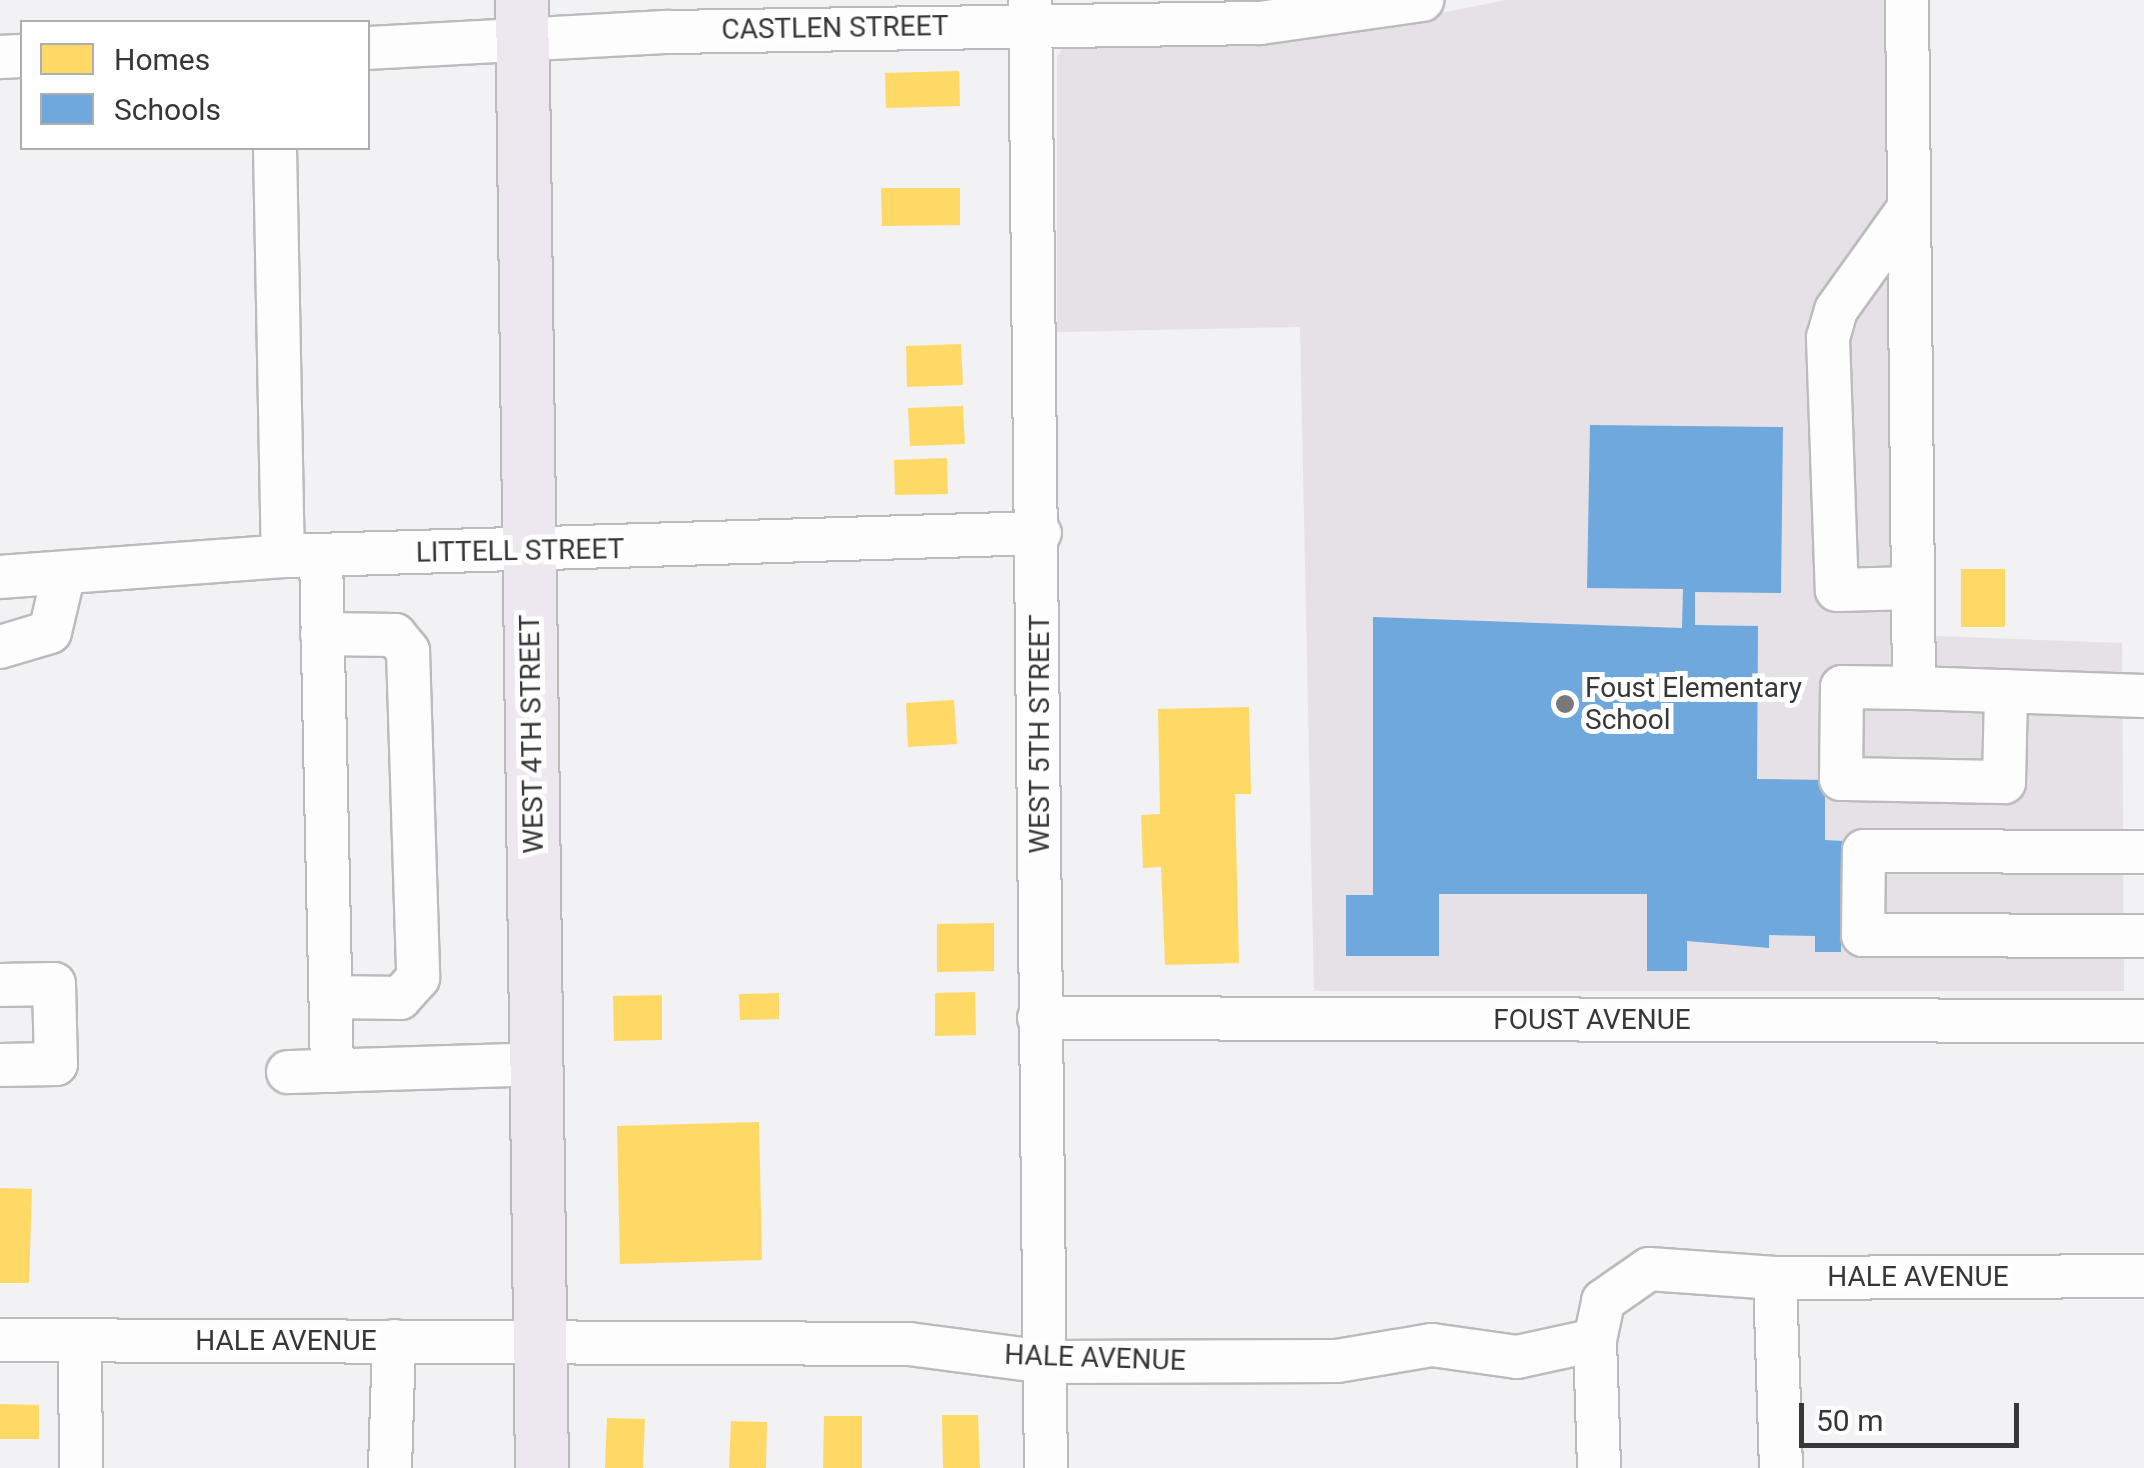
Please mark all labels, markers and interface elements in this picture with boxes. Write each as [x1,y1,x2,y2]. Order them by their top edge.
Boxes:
street label: CASTLEN STREET [721,9,949,47]
legend [20,20,370,150]
text: Homes [114,42,210,77]
text: Schools [114,92,221,127]
street label: LITTELL STREET [416,532,624,570]
street label: WEST 4TH STREET [513,614,551,854]
street label: WEST 5TH STREET [1023,614,1057,854]
place label: Foust Elementary School [1585,671,1802,737]
marker: Foust Elementary School [1554,693,1576,715]
street label: FOUST AVENUE [1493,1003,1691,1037]
street label: HALE AVENUE [1827,1260,2009,1294]
street label: HALE AVENUE [195,1324,377,1358]
street label: HALE AVENUE [1004,1338,1186,1378]
scale bar [1804,1383,2024,1445]
text: 50 m [1816,1403,1883,1438]

